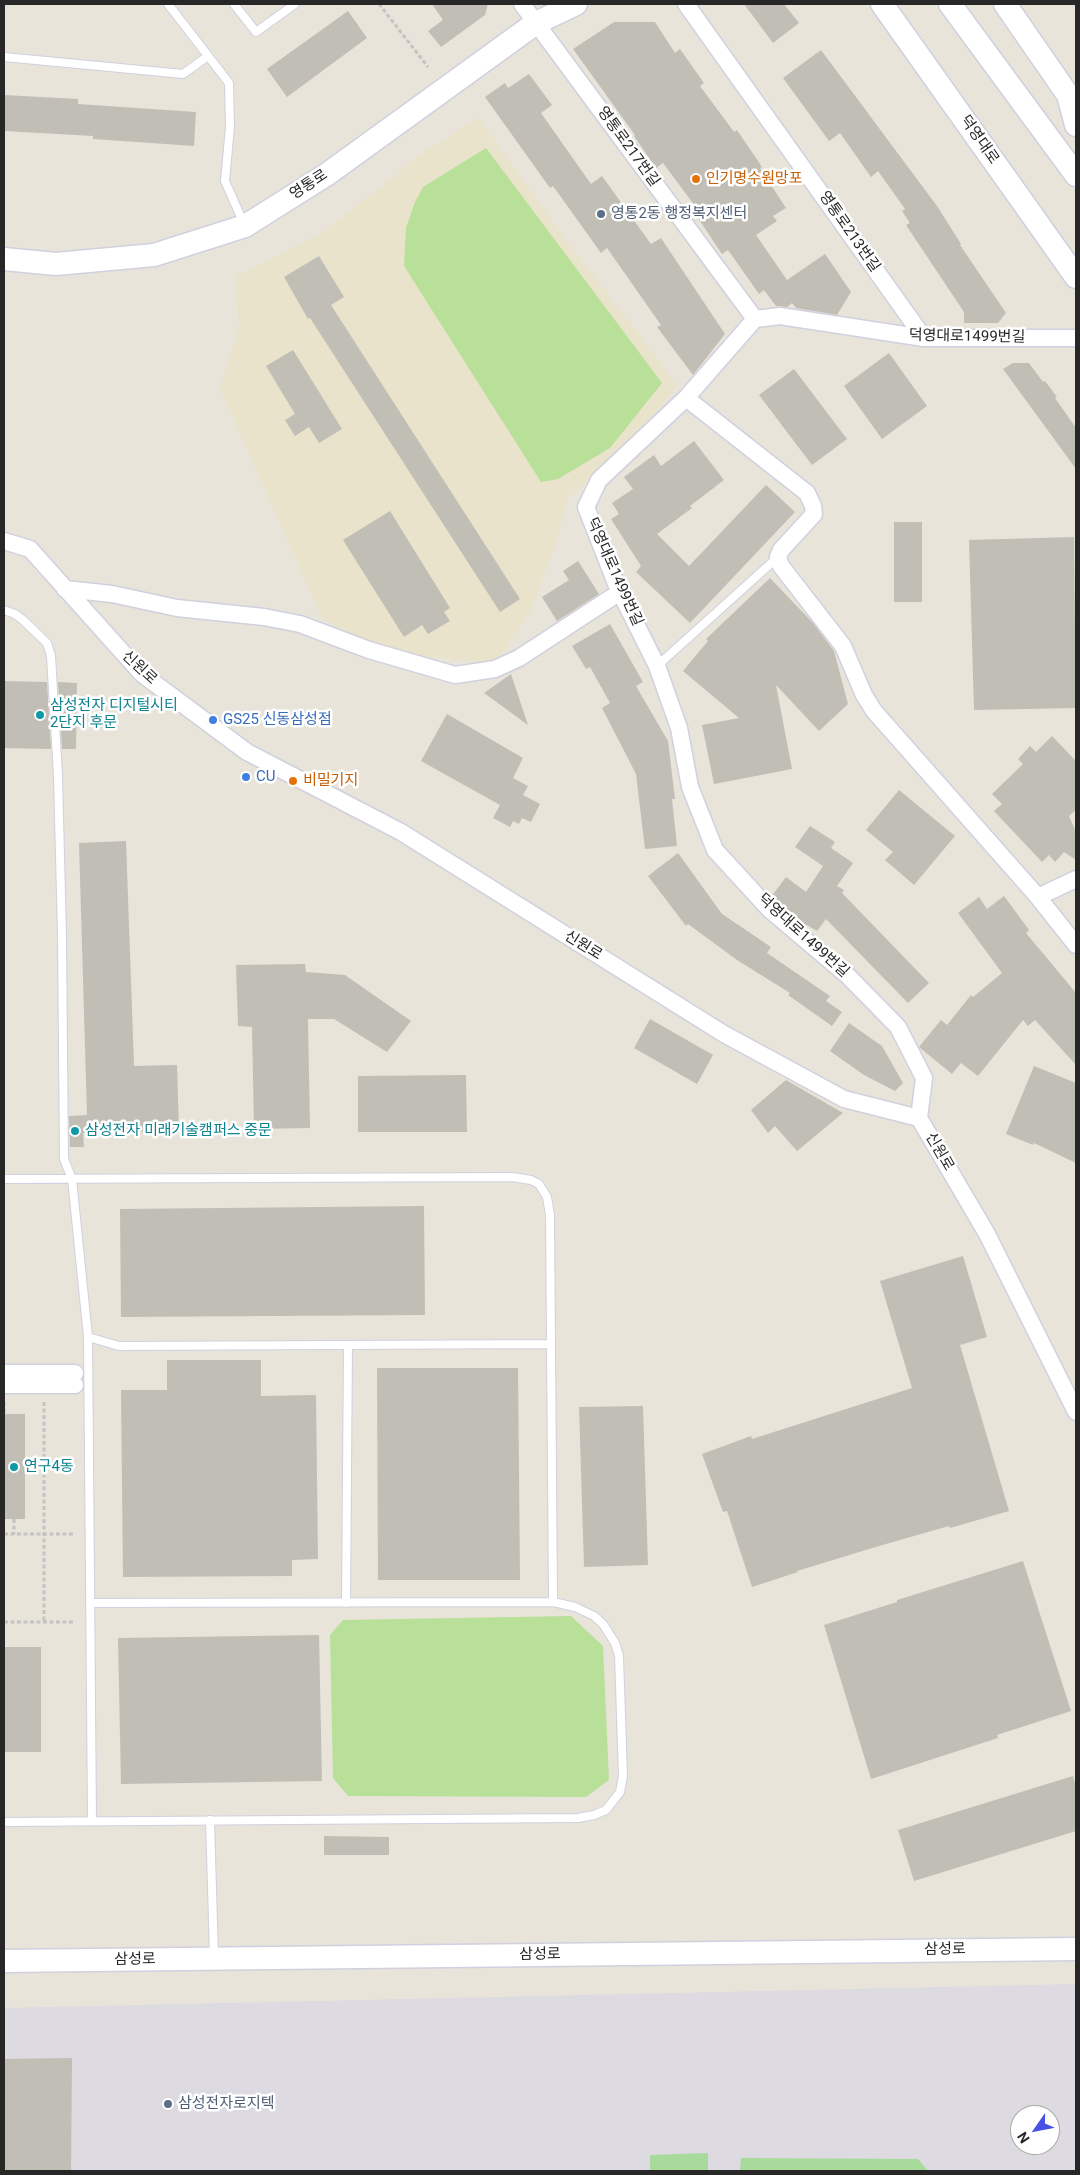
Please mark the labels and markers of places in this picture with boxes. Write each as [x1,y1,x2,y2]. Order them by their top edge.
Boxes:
place label: 인기명수원망포 [706,170,803,188]
marker: 인기명수원망포 [690,173,702,185]
place label: 영통2동 행정복지센터 [611,205,747,223]
marker: 영통2동 행정복지센터 [595,208,607,220]
place label: 삼성전자 디지털시티 2단지 후문 [50,697,178,732]
marker: 삼성전자 디지털시티 2단지 후문 [34,709,46,721]
place label: GS25 신동삼성점 [223,711,332,729]
marker: GS25 신동삼성점 [207,714,219,726]
place label: CU [256,768,275,786]
marker: CU [240,771,252,783]
place label: 비밀기지 [303,772,358,790]
marker: 비밀기지 [287,775,299,787]
place label: 삼성전자 미래기술캠퍼스 중문 [85,1122,272,1140]
marker: 삼성전자 미래기술캠퍼스 중문 [69,1125,81,1137]
place label: 연구4동 [24,1458,74,1476]
marker: 연구4동 [8,1461,20,1473]
place label: 삼성전자로지텍 [178,2095,275,2113]
marker: 삼성전자로지텍 [162,2098,174,2110]

